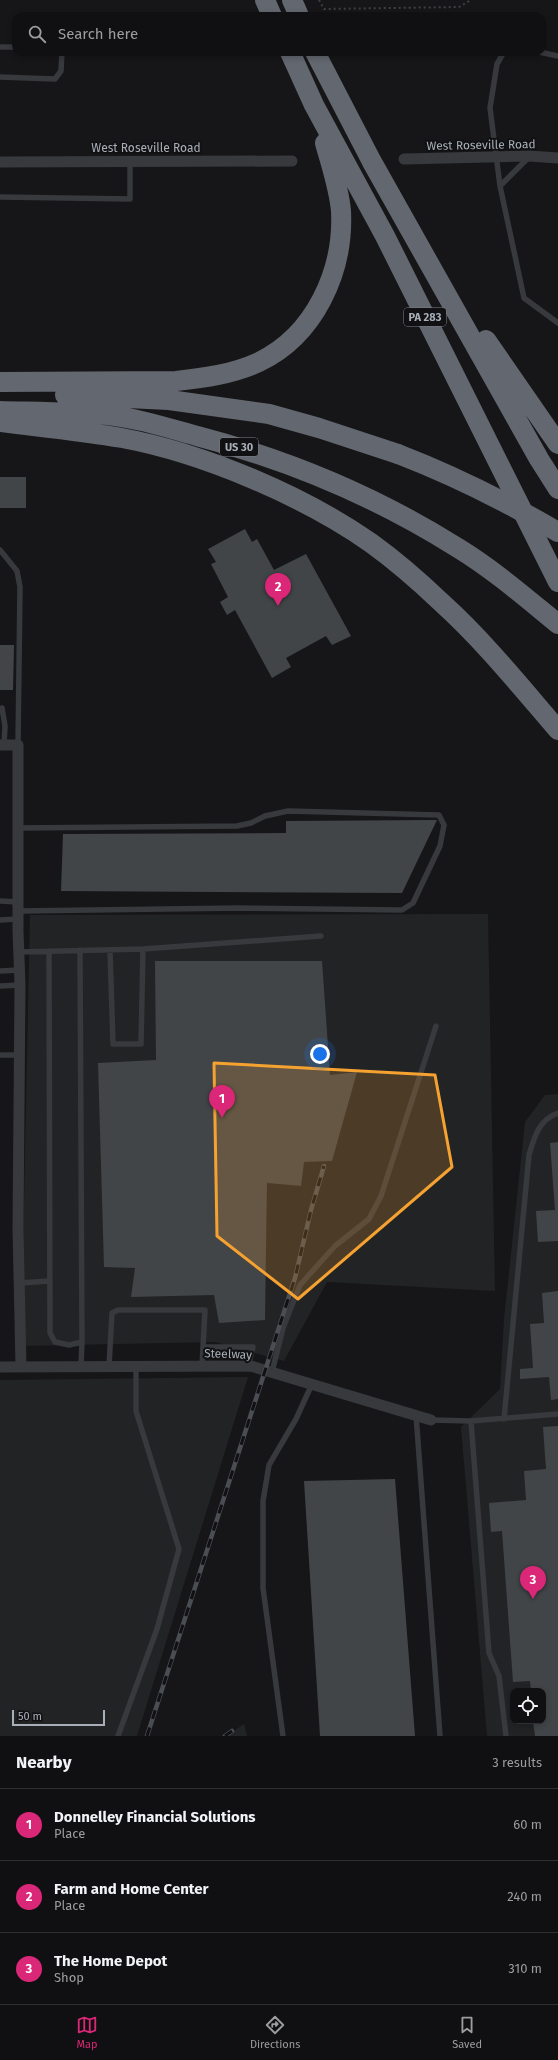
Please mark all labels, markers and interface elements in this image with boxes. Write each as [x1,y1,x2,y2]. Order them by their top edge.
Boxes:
search box [12,12,546,56]
icon: search [26,23,48,45]
text: Search here [58,25,138,43]
street label: West Roseville Road [426,137,536,153]
street label: West Roseville Road [91,141,201,155]
road number: PA 283 [404,308,446,326]
road number: US 30 [220,438,258,456]
pin: 2 [265,573,291,606]
your location [310,1044,330,1064]
pin: 1 [209,1085,235,1118]
street label: Steelway [204,1346,252,1362]
pin: 3 [520,1566,546,1599]
map controls [510,1688,546,1724]
button: locate [510,1688,546,1724]
scale bar [12,1708,105,1727]
text: 50 m [18,1710,42,1723]
text: Nearby [16,1752,71,1773]
text: 3 results [492,1755,542,1770]
text: Donnelley Financial Solutions [54,1808,256,1826]
text: 1 [26,1817,32,1832]
text: 60 m [513,1817,542,1832]
text: Place [54,1826,85,1841]
text: Farm and Home Center [54,1880,209,1898]
text: 2 [26,1889,32,1904]
text: 240 m [507,1889,542,1904]
text: Place [54,1898,85,1913]
text: The Home Depot [54,1952,167,1970]
text: 3 [26,1961,32,1976]
text: 310 m [508,1961,542,1976]
text: Shop [54,1970,84,1985]
tab: Map [76,2014,98,2051]
tab: Directions [250,2014,300,2051]
tab: Saved [452,2014,482,2051]

